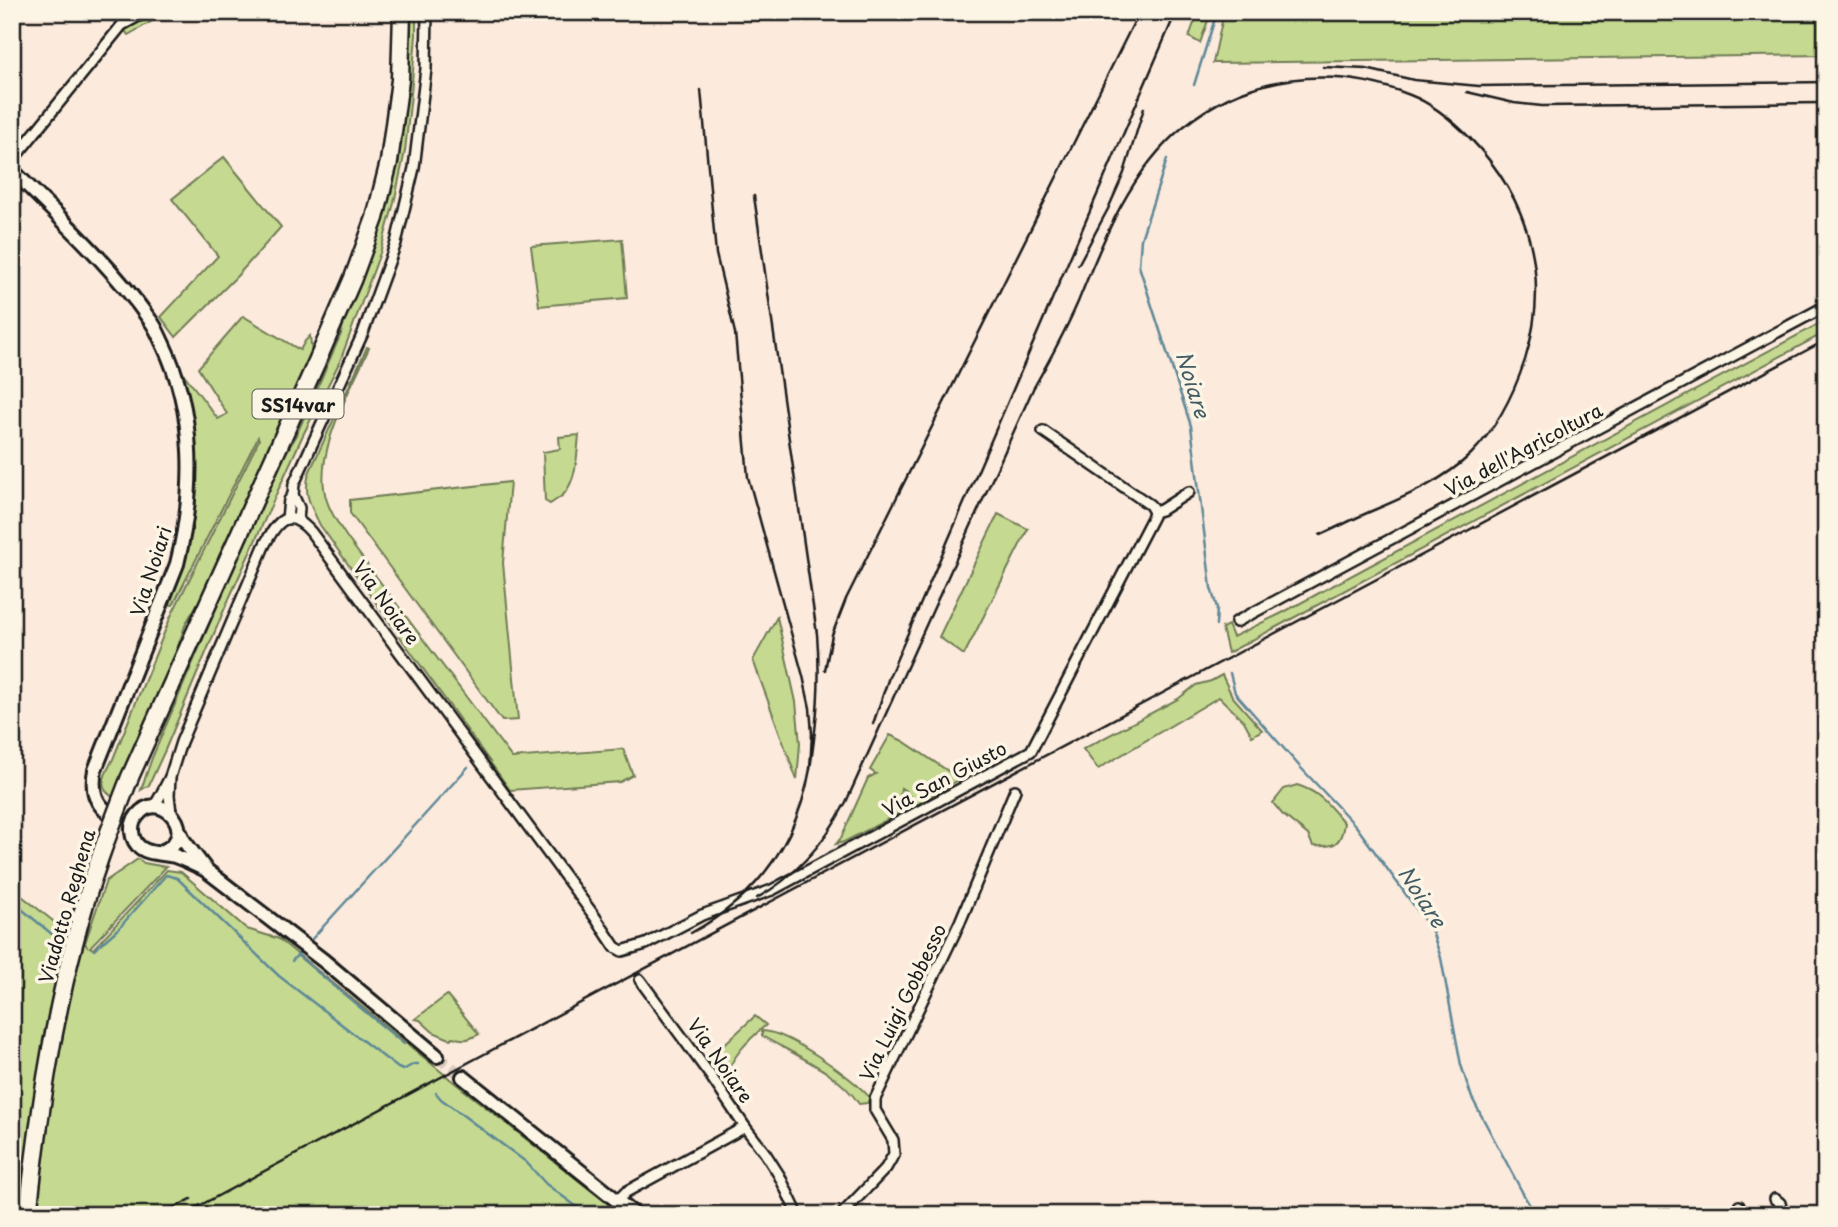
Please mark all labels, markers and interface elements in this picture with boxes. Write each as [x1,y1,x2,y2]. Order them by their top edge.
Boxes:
water label: Noiare [1169,347,1220,423]
road number: SS14var [252,390,344,418]
street label: Via dell'Agricoltura [1439,395,1608,503]
street label: Via Noiari [122,522,178,620]
street label: Via Noiare [347,554,427,650]
street label: Via San Giusto [877,733,1011,823]
street label: Viadotto Reghena [31,825,101,986]
water label: Noiare [1391,859,1456,935]
street label: Via Luigi Gobbesso [852,919,952,1085]
street label: Via Noiare [681,1012,761,1108]

